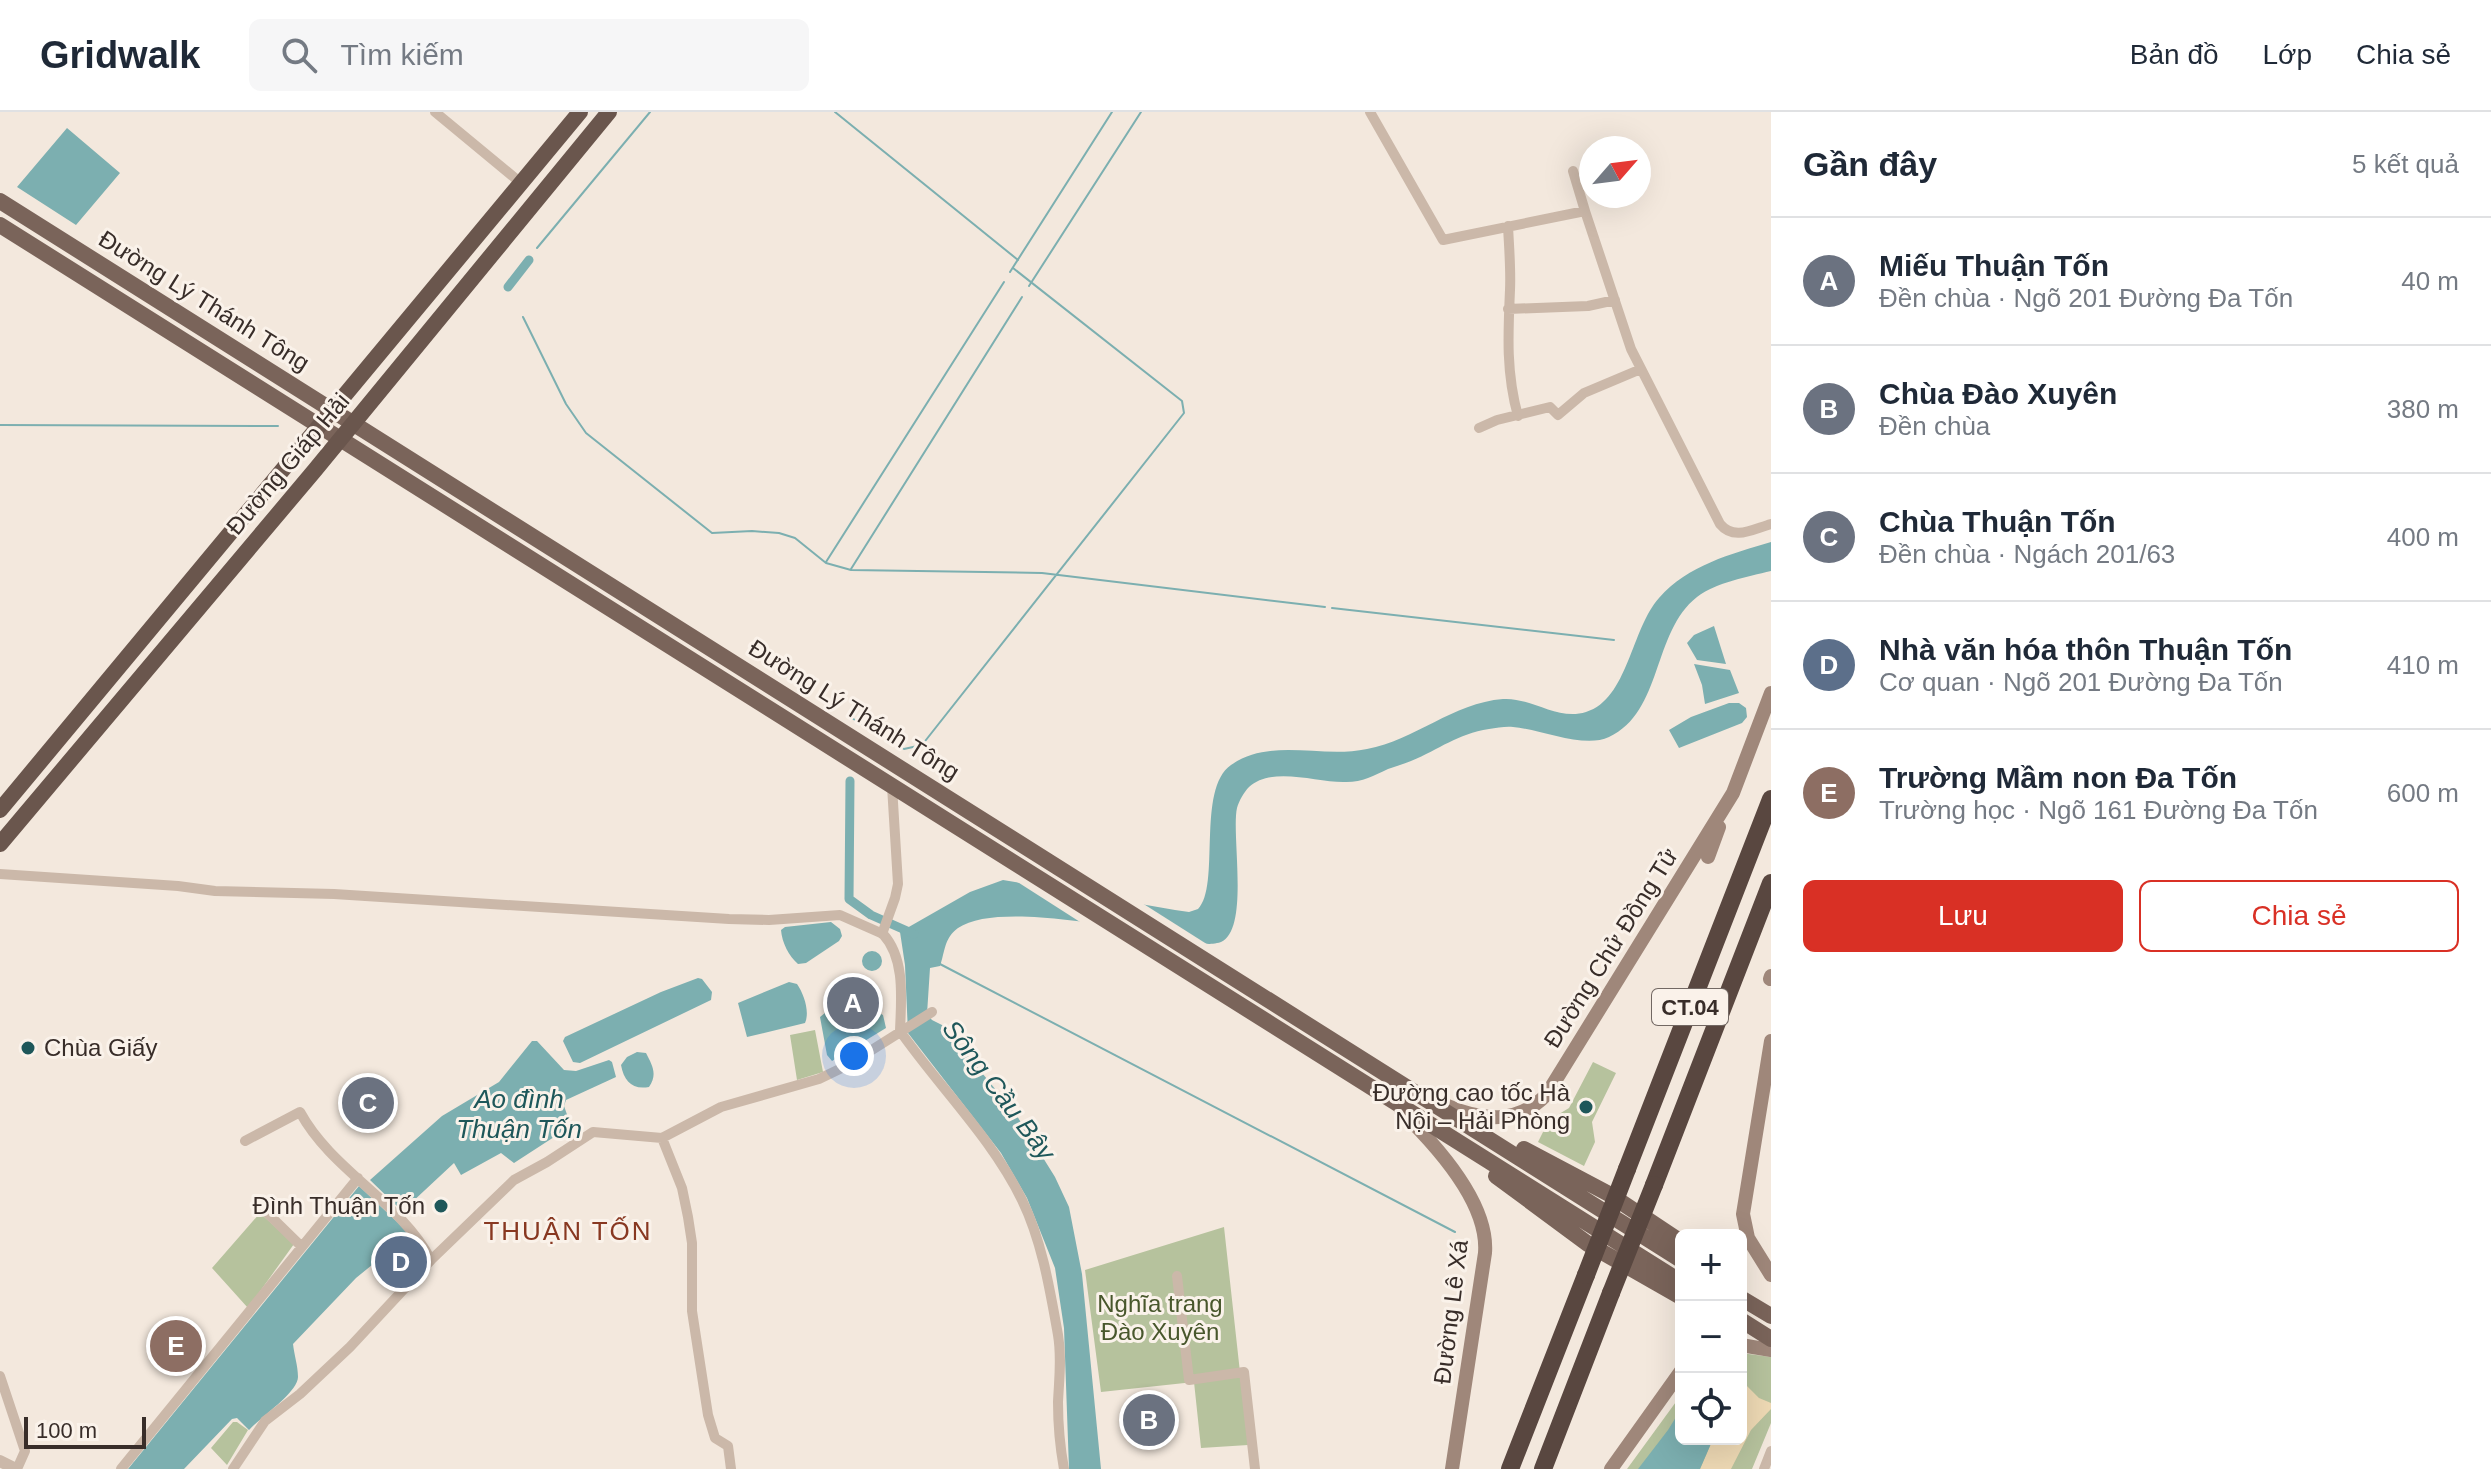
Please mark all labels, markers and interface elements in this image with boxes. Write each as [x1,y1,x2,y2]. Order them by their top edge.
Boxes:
search box [249,19,809,91]
icon: search [277,33,321,77]
text: Gridwalk [40,34,201,76]
text: Tìm kiếm [341,38,464,71]
text: Bản đồ [2130,39,2219,70]
text: Lớp [2263,39,2312,70]
text: Chia sẻ [2356,39,2451,70]
north arrow [1579,136,1651,208]
text: Gần đây [1803,145,1937,183]
text: 5 kết quả [2352,149,2459,179]
street label: Đường Lý Thánh Tông [94,225,314,376]
text: Miếu Thuận Tốn [1879,249,2109,282]
text: A [1820,266,1838,296]
text: 40 m [2401,266,2459,296]
text: Đền chùa · Ngõ 201 Đường Đa Tốn [1879,283,2293,313]
text: Chùa Đào Xuyên [1879,377,2117,410]
street label: Đường Giáp Hải [221,388,354,540]
text: B [1820,394,1838,424]
text: 380 m [2387,394,2459,424]
text: Đền chùa [1879,411,1990,441]
text: Chùa Thuận Tốn [1879,505,2116,538]
text: C [1820,522,1838,552]
text: 400 m [2387,522,2459,552]
text: Đền chùa · Ngách 201/63 [1879,539,2175,569]
text: Nhà văn hóa thôn Thuận Tốn [1879,633,2292,666]
street label: Đường Lý Thánh Tông [744,634,964,785]
text: D [1820,650,1838,680]
text: 410 m [2387,650,2459,680]
text: Cơ quan · Ngõ 201 Đường Đa Tốn [1879,667,2283,697]
text: Trường Mầm non Đa Tốn [1879,761,2237,794]
text: E [1820,778,1838,808]
text: 600 m [2387,778,2459,808]
text: Trường học · Ngõ 161 Đường Đa Tốn [1879,795,2318,825]
street label: Đường Chử Đồng Tử [1538,843,1683,1053]
button: Lưu [1803,880,2123,952]
button: Chia sẻ [2139,880,2459,952]
pin: A [827,973,879,1033]
road number: CT.04 [1652,989,1728,1025]
water label: Sông Cầu Bây [937,1014,1063,1168]
place label: Chùa Giấy [44,1034,157,1061]
your location [834,1036,874,1076]
marker: Chùa Giấy [19,1039,37,1057]
pin: C [342,1073,394,1133]
place label: Đường cao tốc Hà Nội – Hải Phòng [1373,1079,1571,1134]
water label: Ao đình Thuận Tốn [456,1084,582,1144]
marker: Đường cao tốc Hà Nội – Hải Phòng [1577,1098,1595,1116]
place label: Đình Thuận Tốn [252,1192,425,1219]
marker: Đình Thuận Tốn [432,1197,450,1215]
district label: THUẬN TỐN [483,1216,653,1246]
map controls [1675,1229,1747,1445]
button: + [1675,1229,1747,1301]
pin: D [375,1232,427,1292]
street label: Đường Lê Xá [1428,1238,1473,1386]
park label: Nghĩa trang Đào Xuyên [1097,1290,1223,1345]
button: − [1675,1301,1747,1373]
pin: E [150,1316,202,1376]
button: locate [1675,1373,1747,1445]
pin: B [1123,1390,1175,1450]
scale bar [24,1413,146,1449]
text: 100 m [36,1418,97,1443]

